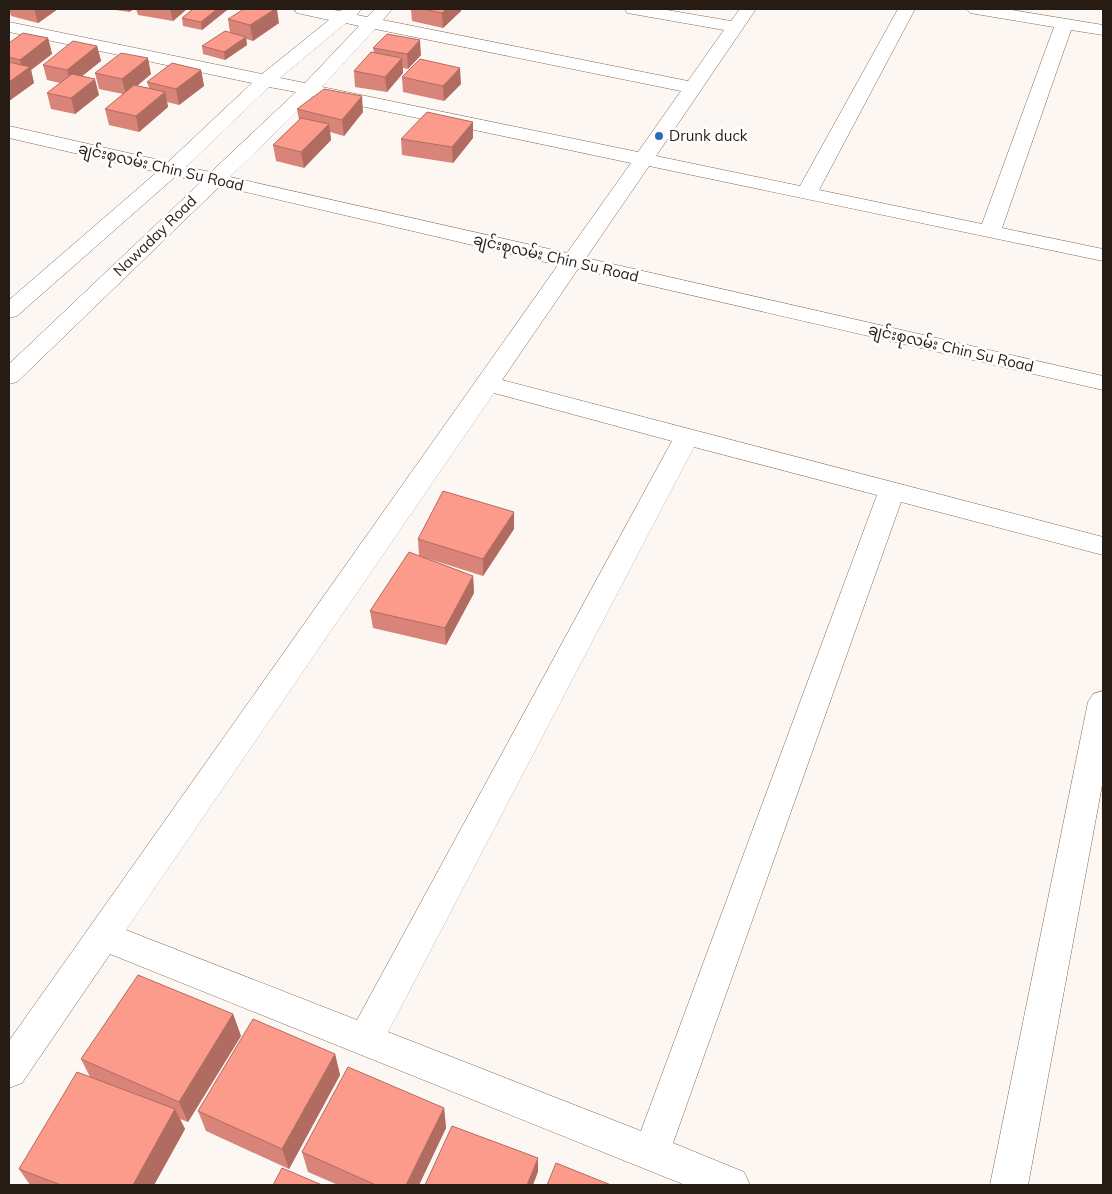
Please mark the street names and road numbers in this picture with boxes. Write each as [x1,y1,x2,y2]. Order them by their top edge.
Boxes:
street label: ချင်းစုလမ်း Chin Su Road [76,138,246,198]
street label: Nawaday Road [109,191,200,280]
street label: ချင်းစုလမ်း Chin Su Road [471,229,641,289]
street label: ချင်းစုလမ်း Chin Su Road [866,319,1036,379]

